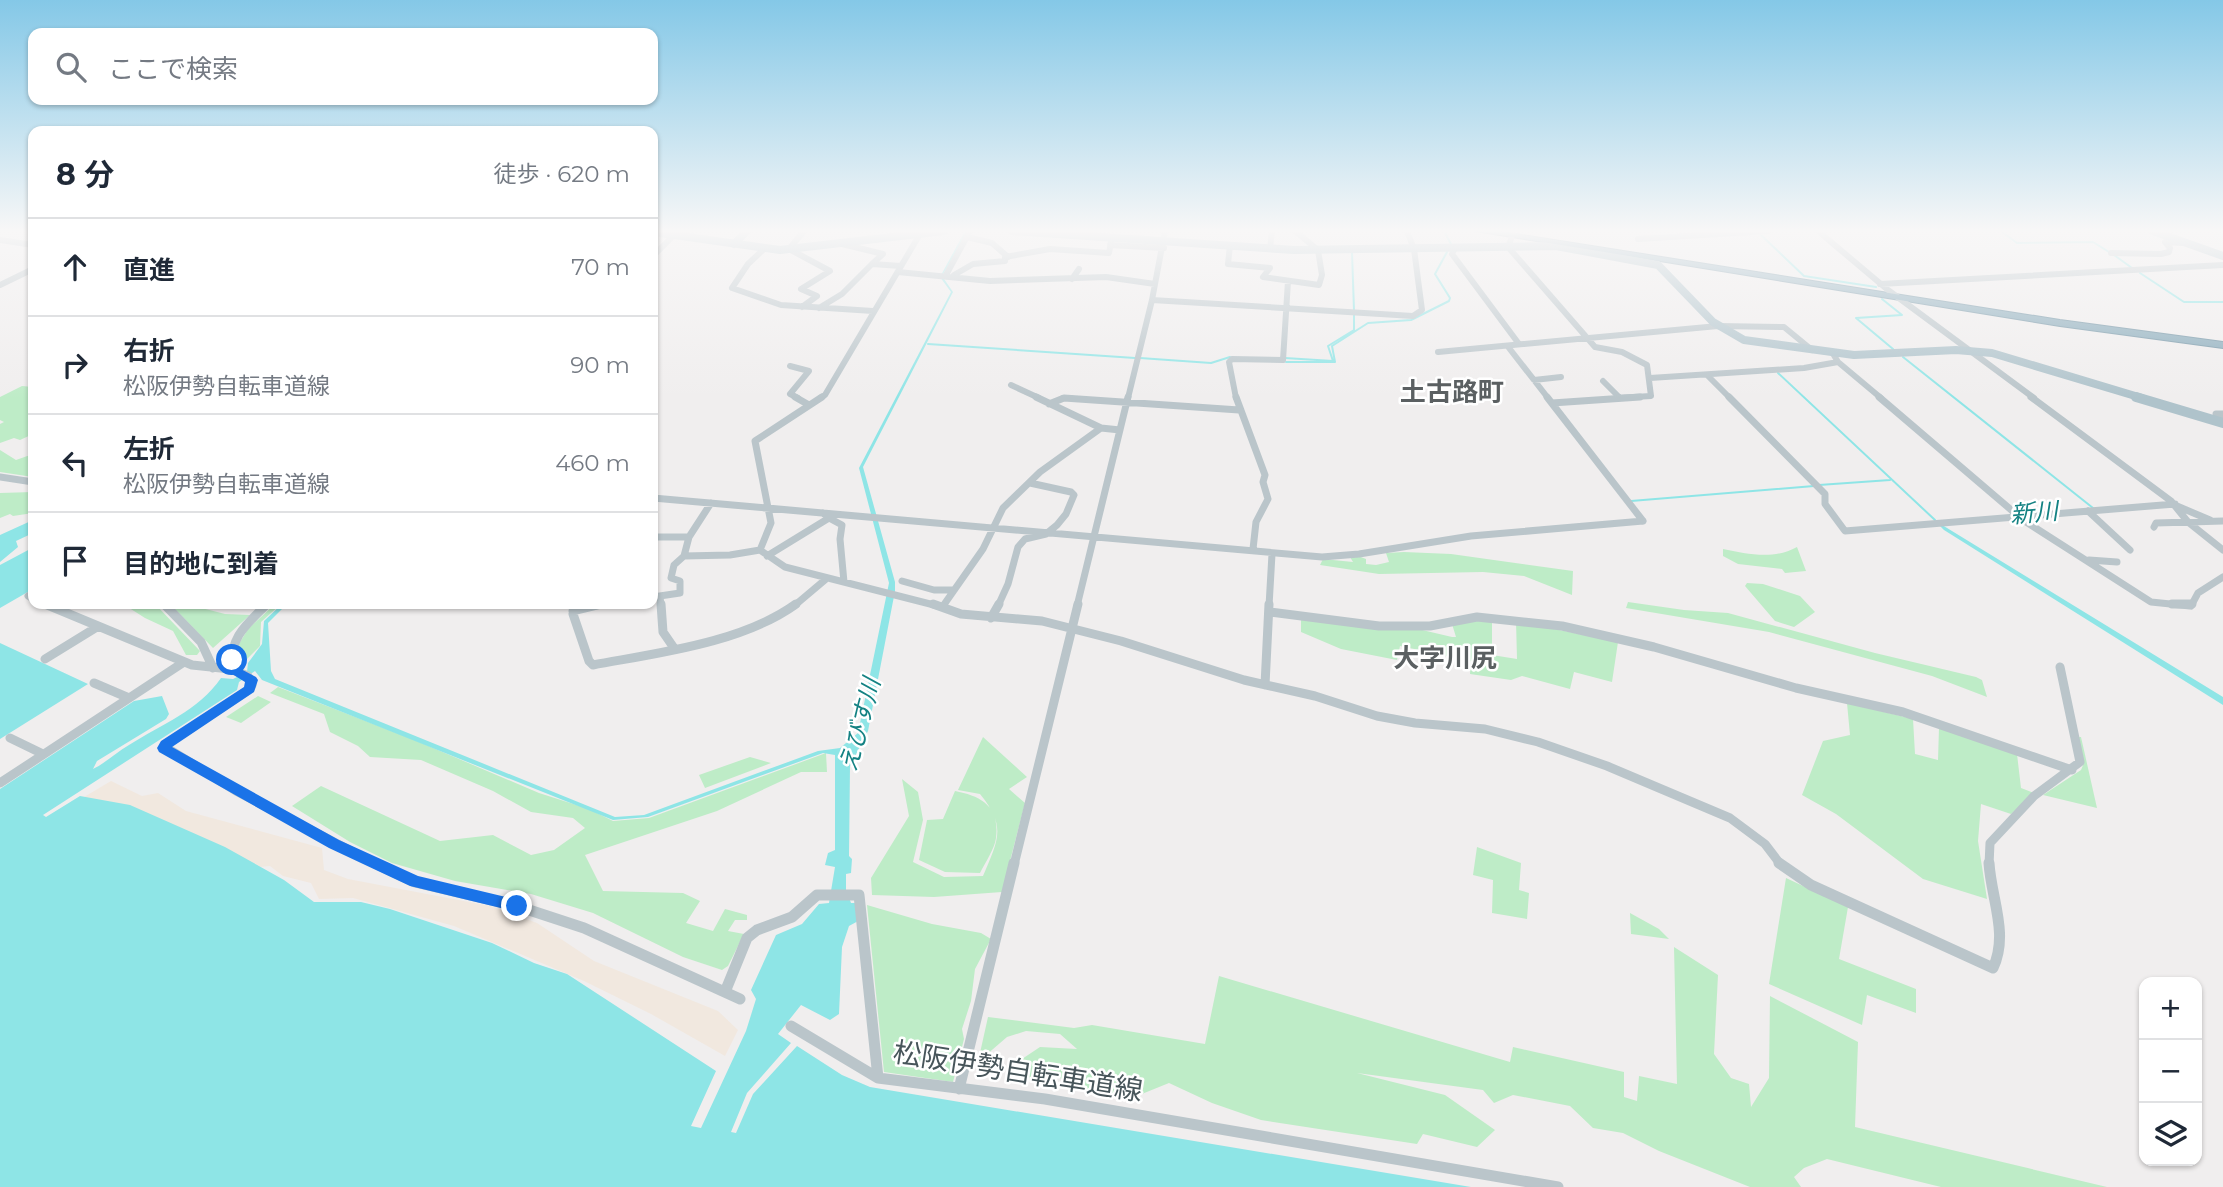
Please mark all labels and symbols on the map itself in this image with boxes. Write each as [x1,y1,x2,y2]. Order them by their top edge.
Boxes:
district label: 土古路町 [1400,376,1504,408]
water label: 新川 [2009,496,2062,529]
district label: 大字川尻 [1393,642,1497,674]
route start [216,644,247,675]
water label: えびす川 [833,672,887,775]
route end [501,890,532,921]
street label: 松阪伊勢自転車道線 [891,1034,1145,1108]

